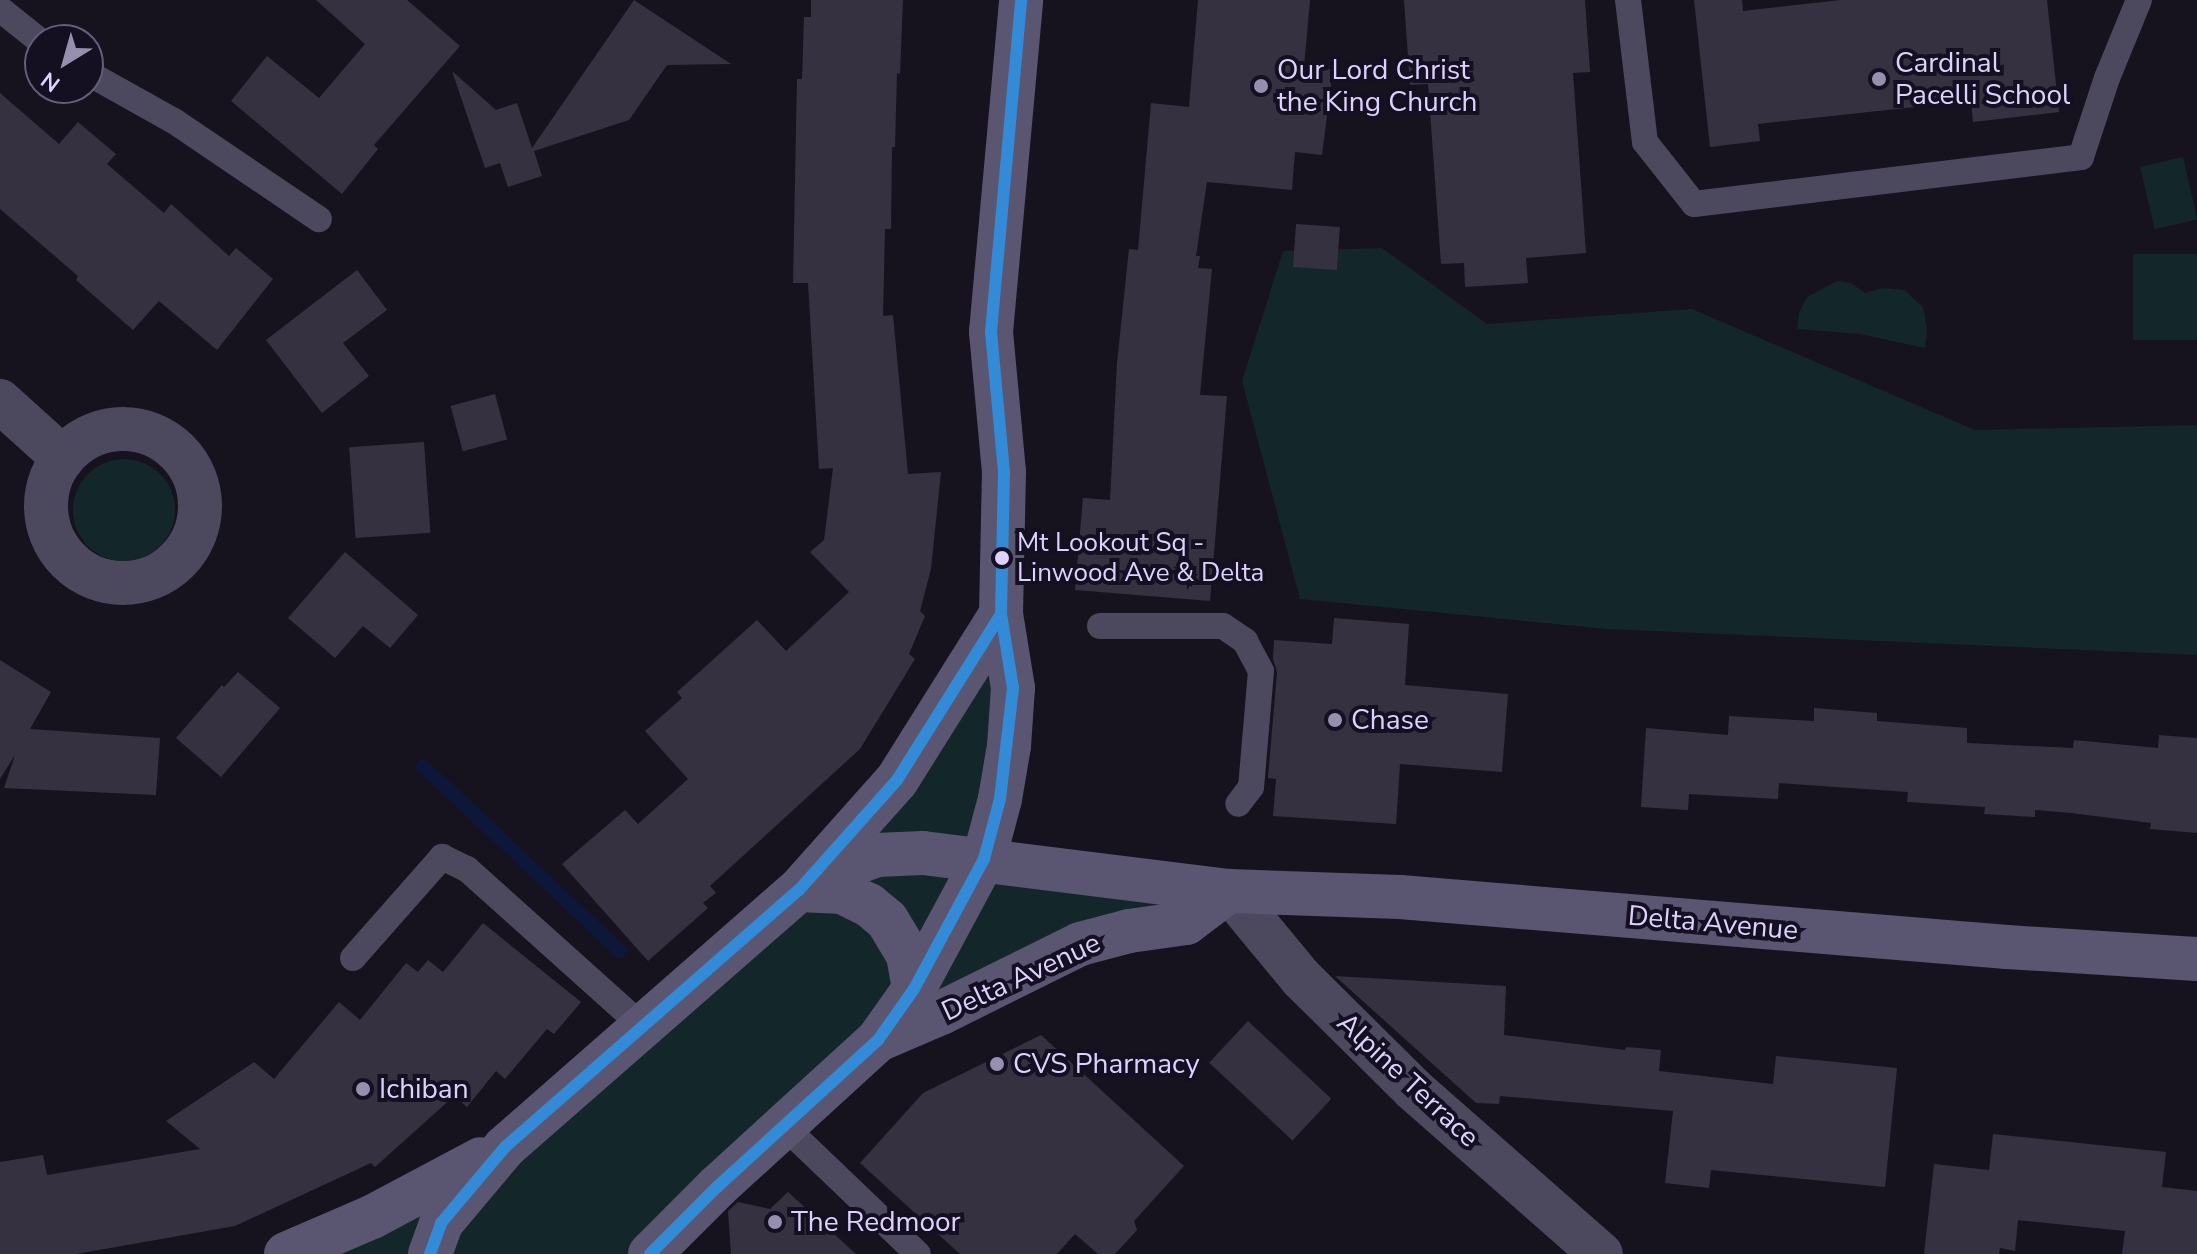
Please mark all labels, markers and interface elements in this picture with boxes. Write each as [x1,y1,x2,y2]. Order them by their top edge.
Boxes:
north arrow [24,24,104,104]
place label: Cardinal Pacelli School [1895,46,2070,112]
place label: Our Lord Christ the King Church [1277,53,1477,119]
text: N [35,65,66,99]
marker: Cardinal Pacelli School [1870,70,1888,88]
marker: Our Lord Christ the King Church [1252,77,1270,95]
place label: Mt Lookout Sq - Linwood Ave & Delta [1017,527,1264,588]
marker: Mt Lookout Sq - Linwood Ave & Delta [994,550,1010,566]
place label: Chase [1351,703,1429,737]
marker: Chase [1326,711,1344,729]
street label: Delta Avenue [1626,899,1800,947]
street label: Delta Avenue [936,926,1106,1028]
street label: Alpine Terrace [1330,1006,1486,1154]
place label: CVS Pharmacy [1013,1047,1200,1081]
marker: CVS Pharmacy [988,1055,1006,1073]
place label: Ichiban [379,1072,469,1106]
marker: Ichiban [354,1080,372,1098]
place label: The Redmoor [791,1205,961,1239]
marker: The Redmoor [766,1213,784,1231]

